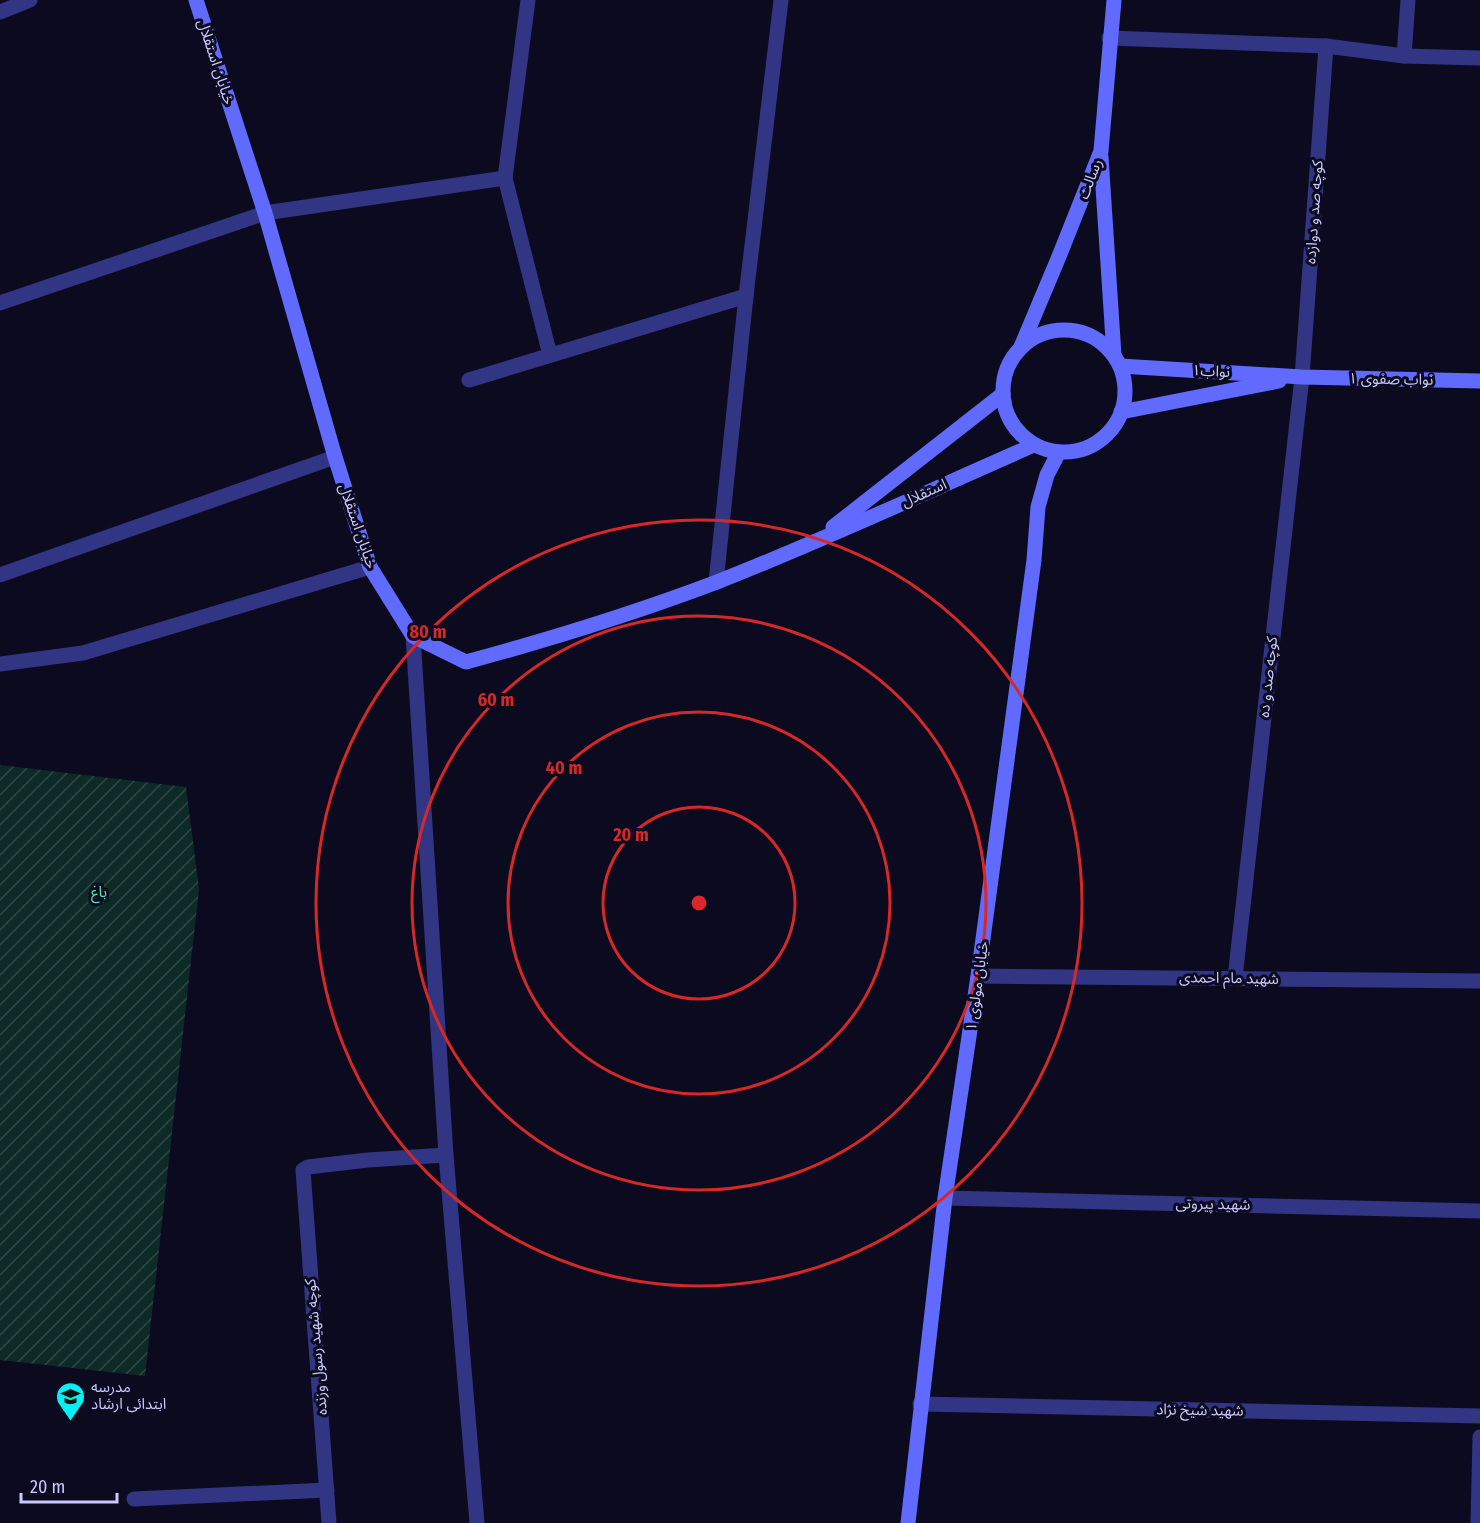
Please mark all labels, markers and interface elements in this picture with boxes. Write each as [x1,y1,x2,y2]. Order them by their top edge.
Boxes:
street label: خیابان استقلال [194,17,238,107]
street label: رسالت [1074,156,1106,202]
street label: کوچه صد و دوازده [1301,159,1328,265]
street label: نواب۱ [1191,361,1231,381]
street label: نواب صفوی ۱ [1349,369,1433,389]
street label: استقلال [899,475,949,511]
street label: خیابان استقلال [335,481,381,571]
text: 80 m [410,621,446,643]
street label: کوچه صد و ده [1255,635,1282,719]
text: 60 m [478,689,514,711]
text: 40 m [546,757,582,779]
text: 20 m [612,824,649,846]
park label: باغ [91,883,107,904]
centre of rings [689,893,709,913]
street label: خیابان مولوی ۱ [962,940,992,1032]
street label: شهید مام احمدی [1179,968,1279,990]
street label: شهید پیروتی [1175,1194,1251,1215]
street label: کوچه شهید رسول وزنده [301,1277,332,1416]
place label: مدرسه ابتدائی ارشاد [91,1378,166,1413]
school or university icon: مدرسه ابتدائی ارشاد [54,1380,86,1422]
street label: شهید شیخ نژاد [1156,1400,1244,1423]
scale bar [21,1466,117,1504]
text: 20 m [30,1476,65,1498]

